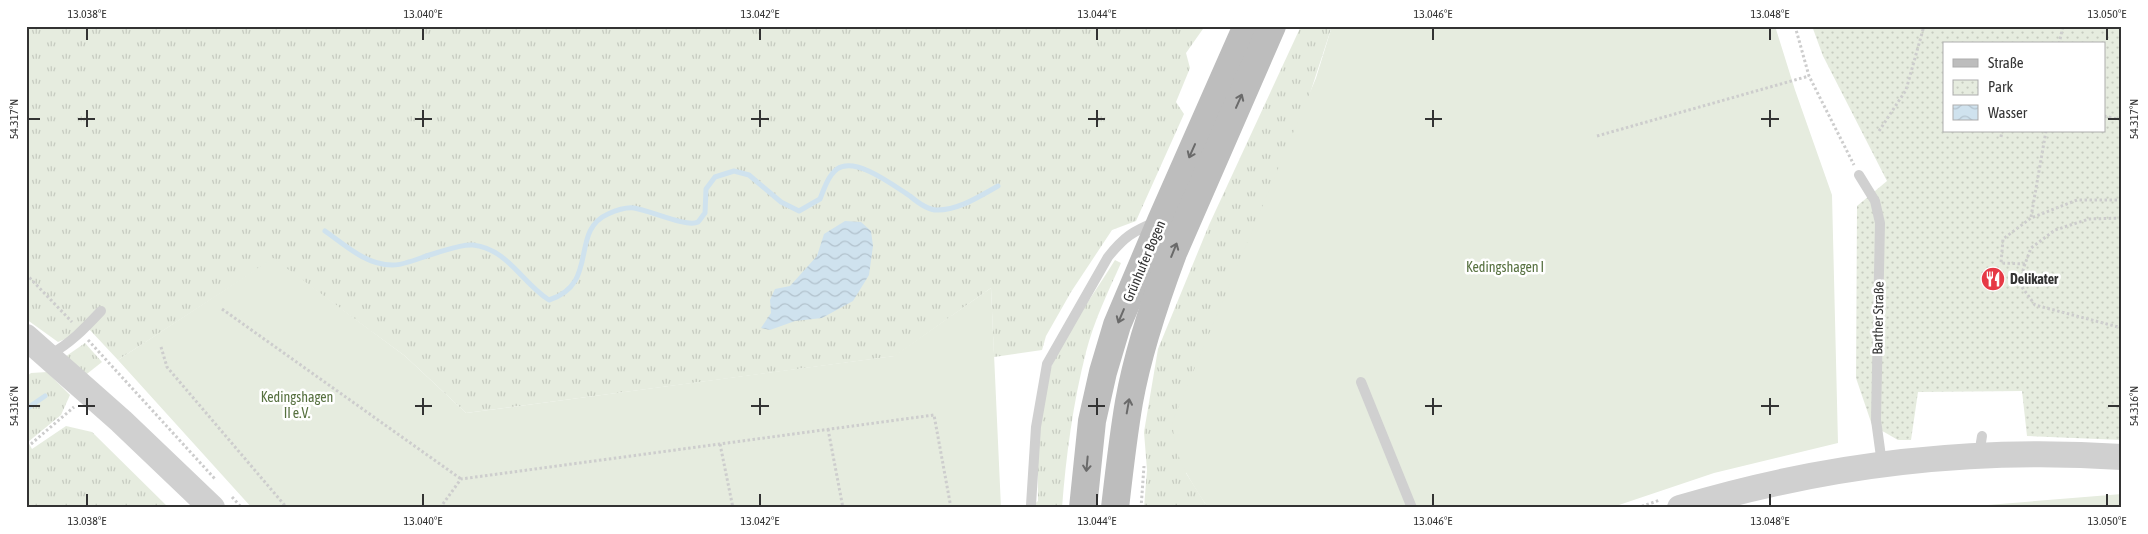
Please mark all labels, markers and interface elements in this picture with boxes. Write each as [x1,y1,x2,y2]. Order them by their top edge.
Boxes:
text: 13.038°E [68,7,106,21]
text: 13.040°E [404,7,442,21]
text: 13.042°E [741,7,779,21]
text: 13.044°E [1078,7,1116,21]
text: 13.046°E [1414,7,1452,21]
text: 13.048°E [1751,7,1789,21]
text: 13.050°E [2088,7,2126,21]
legend [1943,42,2106,132]
text: Straße [1988,54,2024,71]
text: Park [1988,78,2013,95]
one-way arrow [1234,94,1244,109]
text: 54.317°N [7,99,21,139]
text: 54.317°N [2127,99,2141,139]
text: Wasser [1988,104,2028,121]
one-way arrow [1186,143,1196,158]
street label: Grünhufer Bogen [1120,218,1168,304]
one-way arrow [1170,243,1179,258]
park label: Kedingshagen I [1466,259,1544,275]
restaurant icon: Delikater [1980,266,2006,292]
place label: Delikater [2010,271,2059,287]
street label: Barther Straße [1869,281,1887,355]
one-way arrow [1116,308,1125,323]
text: 54.316°N [7,386,21,426]
text: 54.316°N [2127,386,2141,426]
park label: Kedingshagen II e.V. [261,389,333,421]
one-way arrow [1124,398,1134,414]
one-way arrow [1082,456,1091,472]
text: 13.038°E [68,514,106,528]
text: 13.040°E [404,514,442,528]
text: 13.042°E [741,514,779,528]
text: 13.044°E [1078,514,1116,528]
text: 13.046°E [1414,514,1452,528]
text: 13.048°E [1751,514,1789,528]
text: 13.050°E [2088,514,2126,528]

